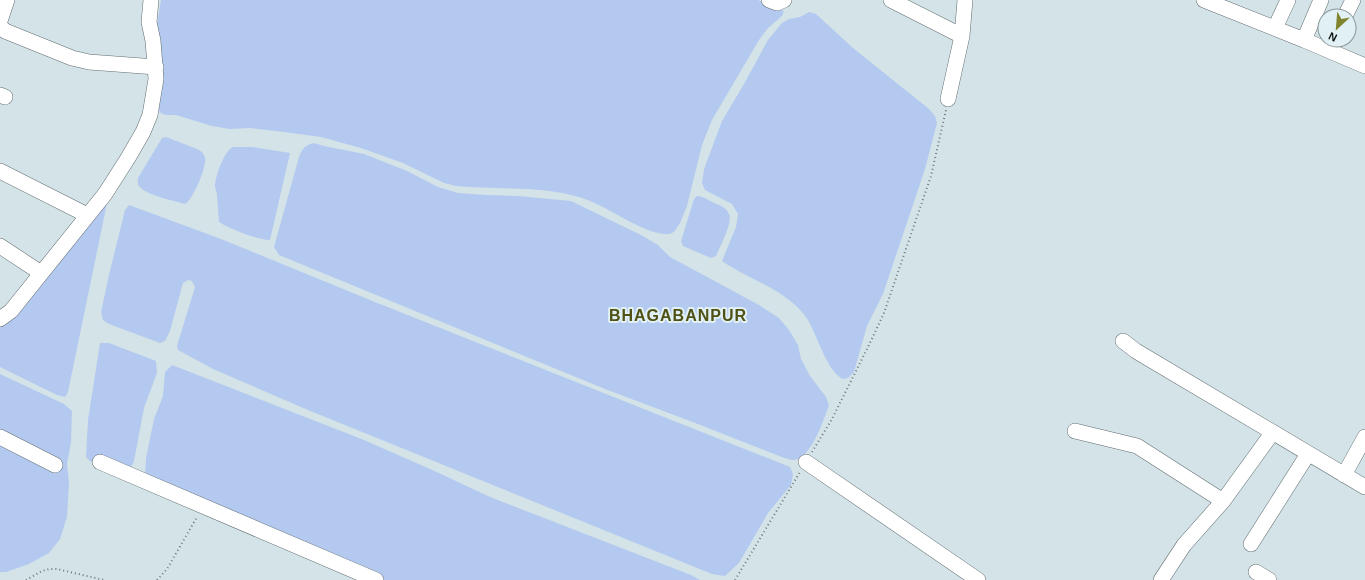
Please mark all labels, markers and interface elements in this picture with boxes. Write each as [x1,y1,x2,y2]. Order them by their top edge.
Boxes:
north arrow [1317,8,1357,48]
text: N [1326,30,1339,44]
district label: BHAGABANPUR [609,307,747,324]

